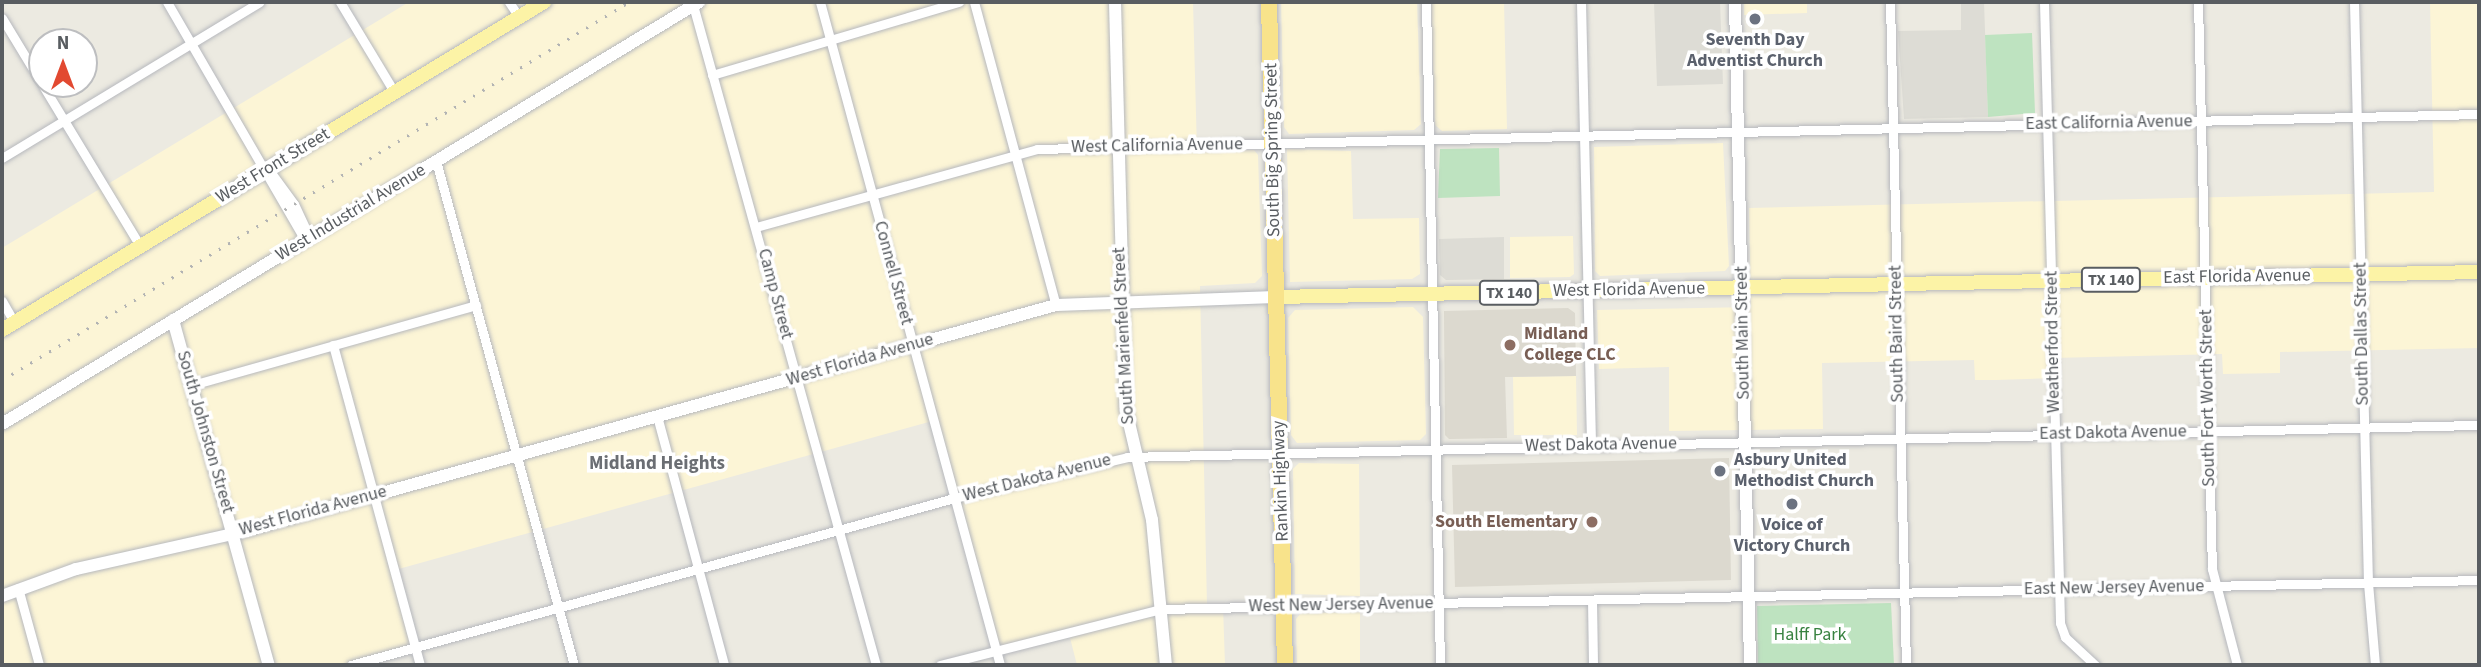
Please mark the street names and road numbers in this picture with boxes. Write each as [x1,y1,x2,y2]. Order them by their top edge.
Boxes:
street label: South Big Spring Street [1261,63,1285,237]
street label: East California Avenue [2025,111,2193,135]
street label: West Front Street [212,124,334,208]
street label: West California Avenue [1071,134,1243,158]
street label: West Industrial Avenue [272,160,430,266]
street label: Connell Street [869,219,917,327]
street label: Camp Street [753,246,797,342]
street label: South Marienfeld Street [1109,247,1139,425]
street label: South Dallas Street [2350,262,2374,406]
street label: South Baird Street [1885,265,1909,403]
street label: East Florida Avenue [2163,265,2311,289]
street label: South Main Street [1731,266,1755,400]
road number: TX 140 [2080,268,2142,292]
street label: Weatherford Street [2041,271,2065,413]
street label: West Florida Avenue [1553,278,1705,302]
road number: TX 140 [1478,280,1540,306]
street label: South Fort Worth Street [2196,309,2220,487]
street label: West Florida Avenue [784,329,936,391]
street label: South Johnston Street [171,348,239,516]
street label: Rankin Highway [1268,420,1294,542]
street label: East Dakota Avenue [2039,421,2187,445]
street label: West Dakota Avenue [1525,433,1677,457]
street label: West Dakota Avenue [961,449,1113,507]
street label: West Florida Avenue [237,481,389,541]
street label: East New Jersey Avenue [2024,576,2204,600]
street label: West New Jersey Avenue [1248,593,1434,617]

